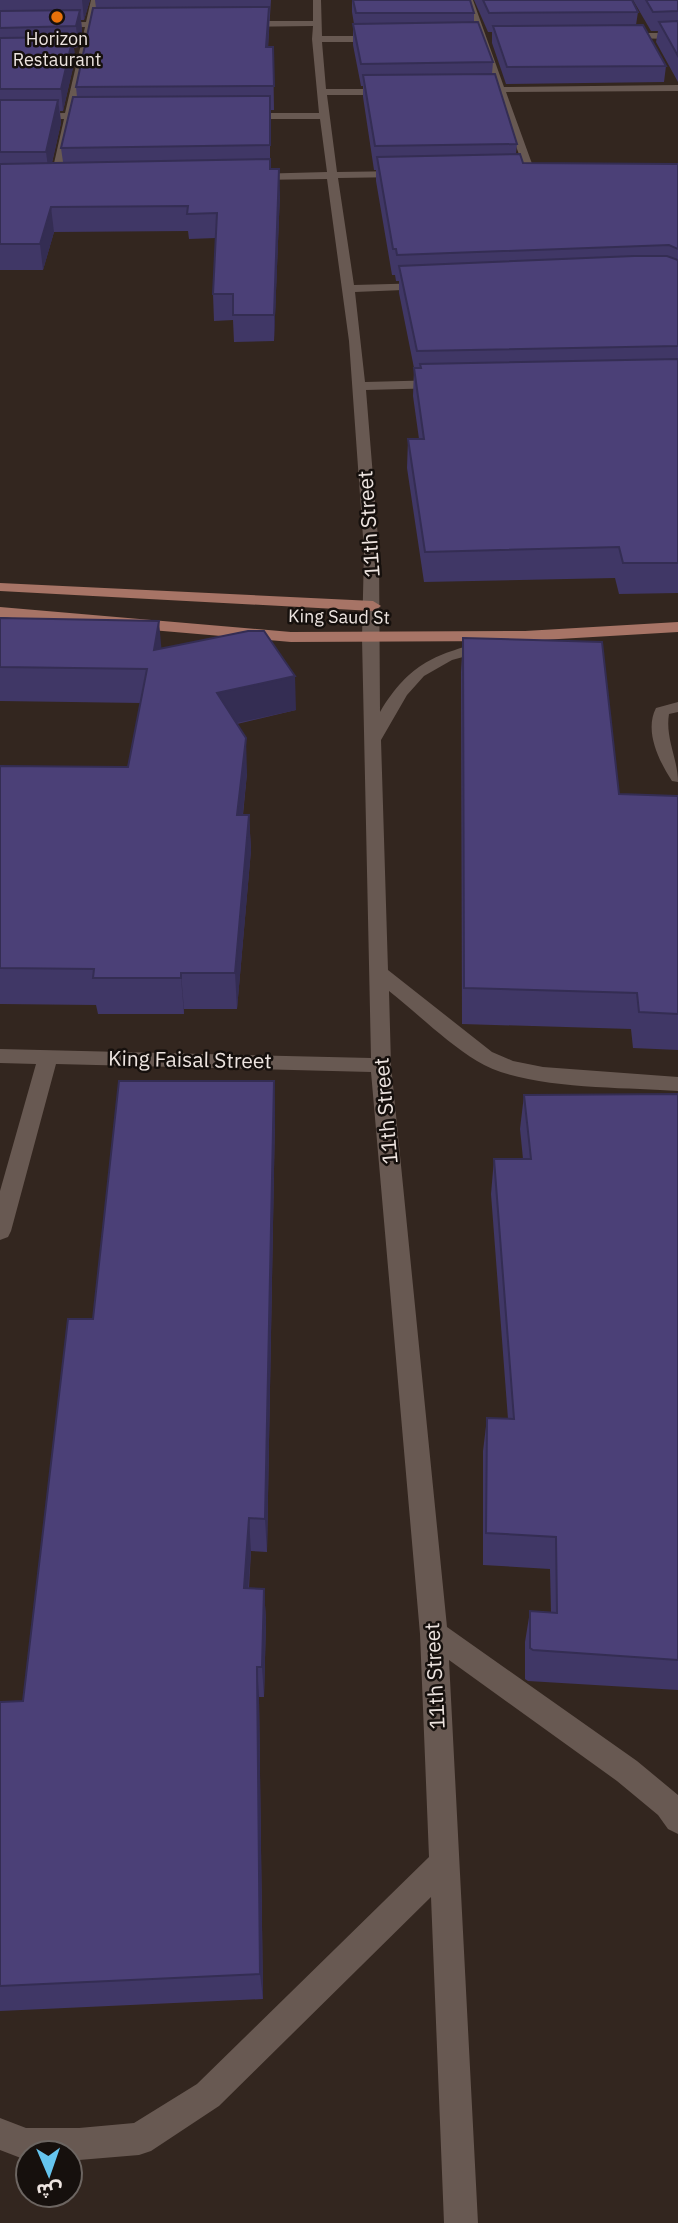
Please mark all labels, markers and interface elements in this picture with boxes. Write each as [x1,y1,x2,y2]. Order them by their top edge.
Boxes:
marker: Horizon Restaurant [49,9,65,25]
place label: Horizon Restaurant [13,27,101,71]
street label: 11th Street [350,470,386,578]
street label: King Saud St [288,604,390,629]
street label: King Faisal Street [108,1044,272,1074]
street label: 11th Street [366,1057,404,1166]
street label: 11th Street [417,1622,451,1730]
north arrow [14,2139,84,2209]
text: ش [36,2179,63,2203]

